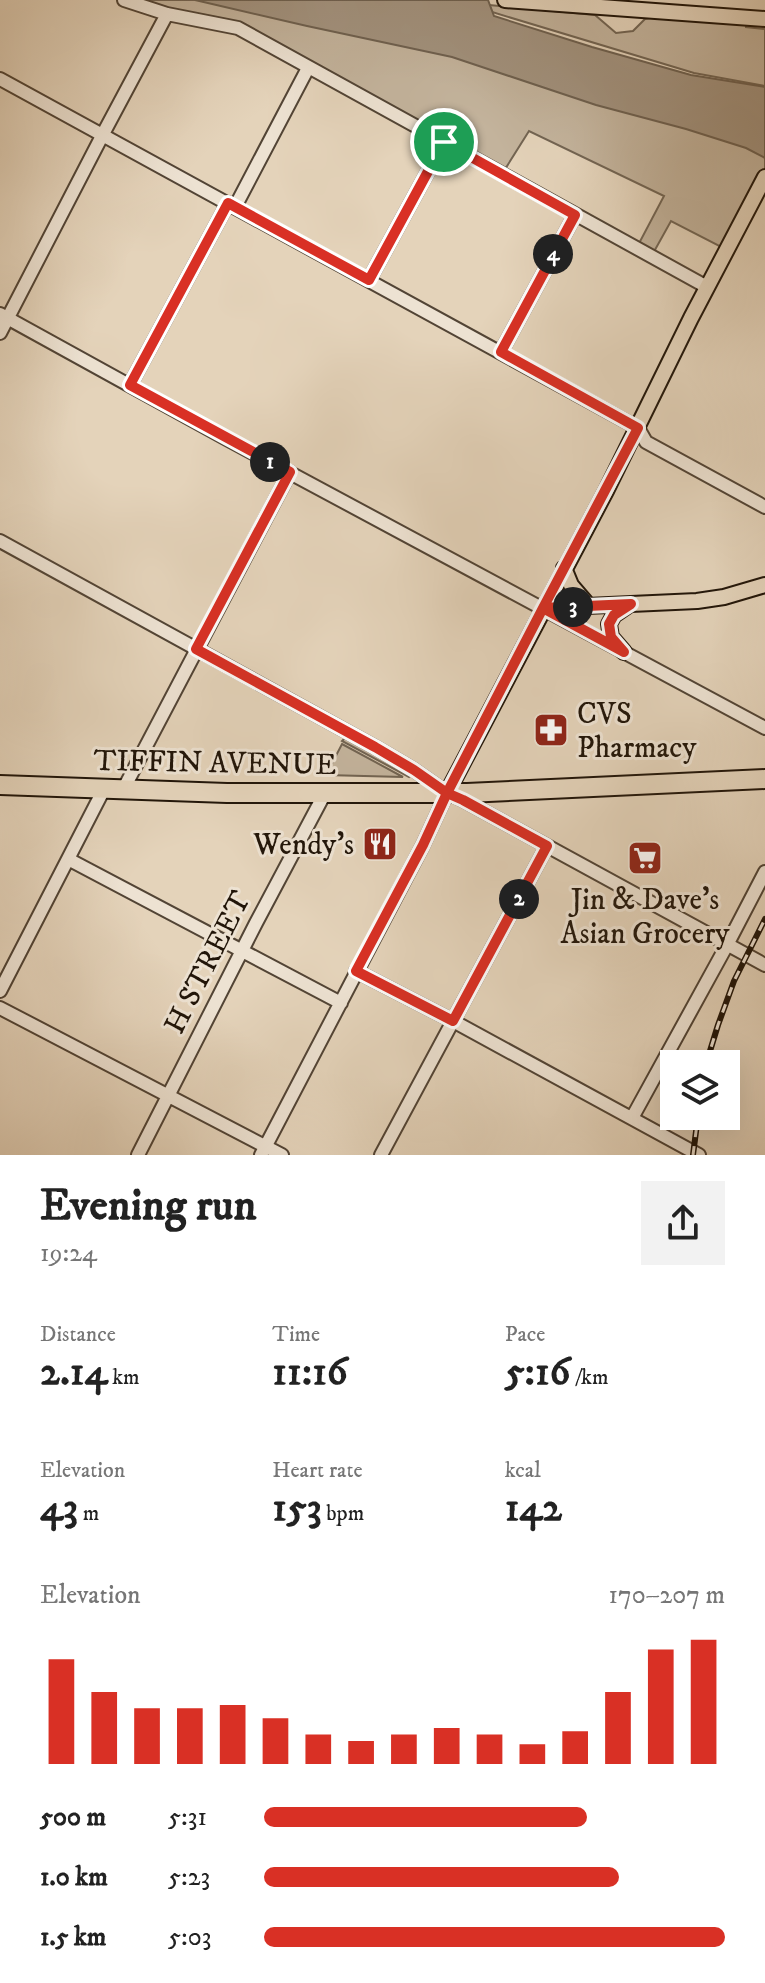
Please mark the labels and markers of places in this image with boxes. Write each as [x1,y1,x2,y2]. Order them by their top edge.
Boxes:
pin [410,108,478,176]
pin: 4 [533,234,573,274]
pin: 1 [250,442,290,482]
pin: 3 [553,587,593,627]
place label: CVS Pharmacy [577,696,697,767]
pharmacy icon: CVS Pharmacy [532,711,570,749]
restaurant icon: Wendy's [361,825,399,863]
place label: Wendy's [252,827,354,864]
supermarket icon: Jin & Dave's Asian Grocery [626,839,664,877]
pin: 2 [499,879,539,919]
place label: Jin & Dave's Asian Grocery [560,882,730,953]

